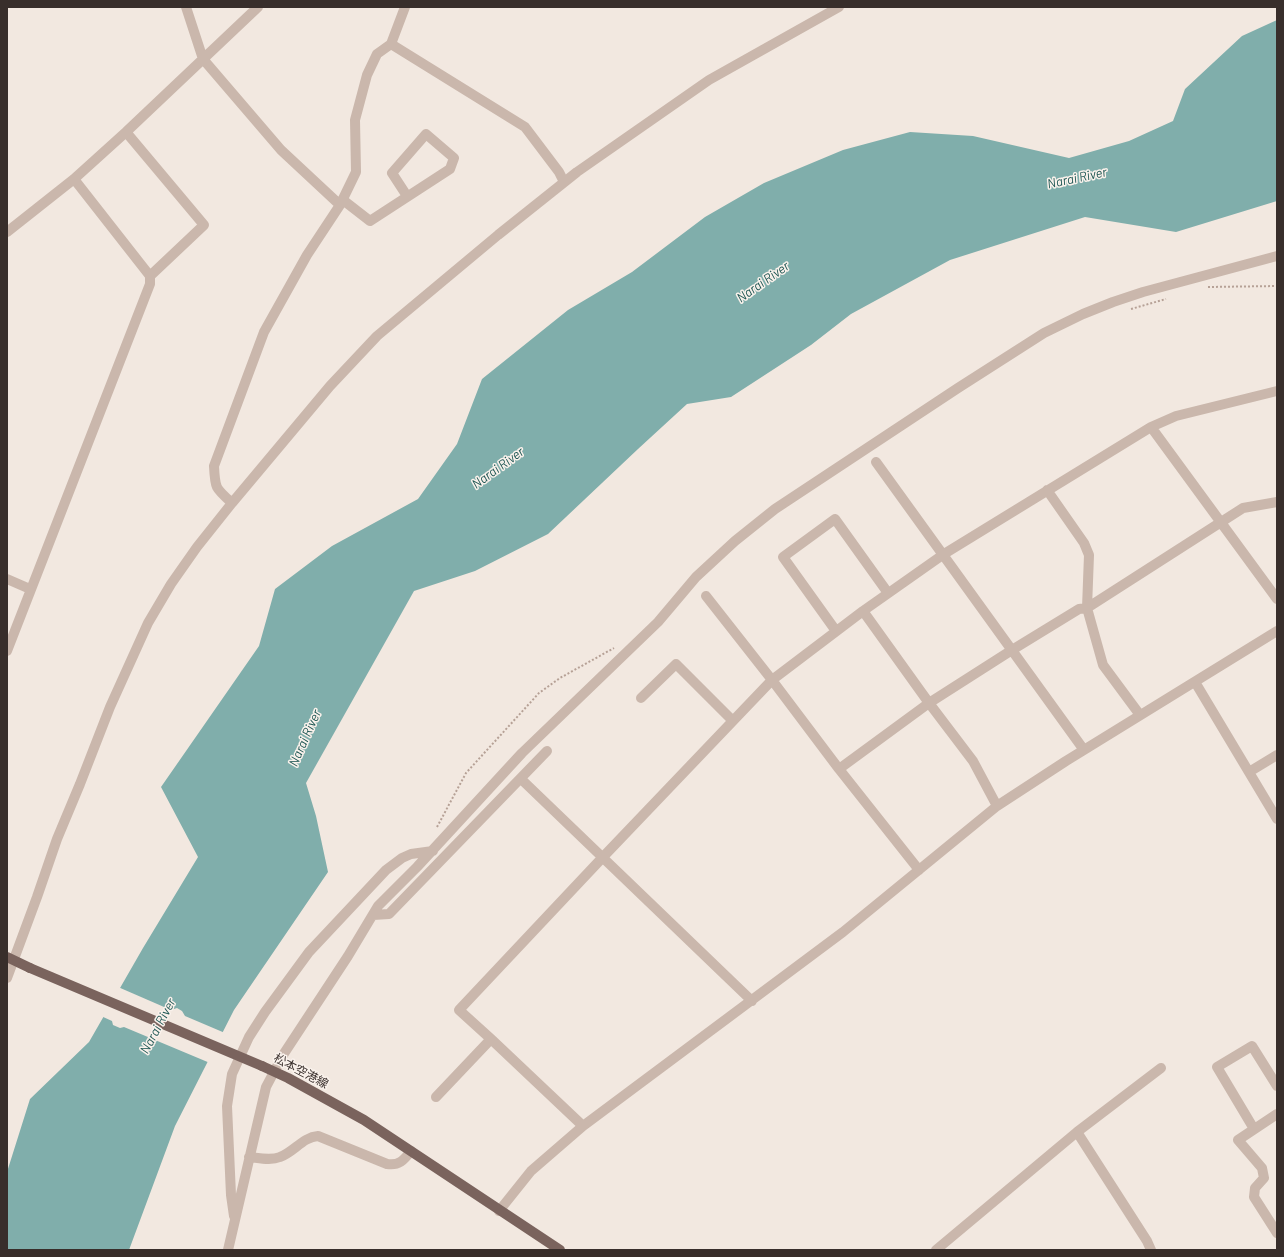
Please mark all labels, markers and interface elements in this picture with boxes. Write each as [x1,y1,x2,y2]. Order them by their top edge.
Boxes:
water label: Narai River [1046,164,1108,192]
water label: Narai River [734,258,792,306]
water label: Narai River [469,444,527,492]
water label: Narai River [286,707,324,769]
water label: Narai River [137,996,179,1056]
street label: 松本空港線 [271,1051,331,1091]

